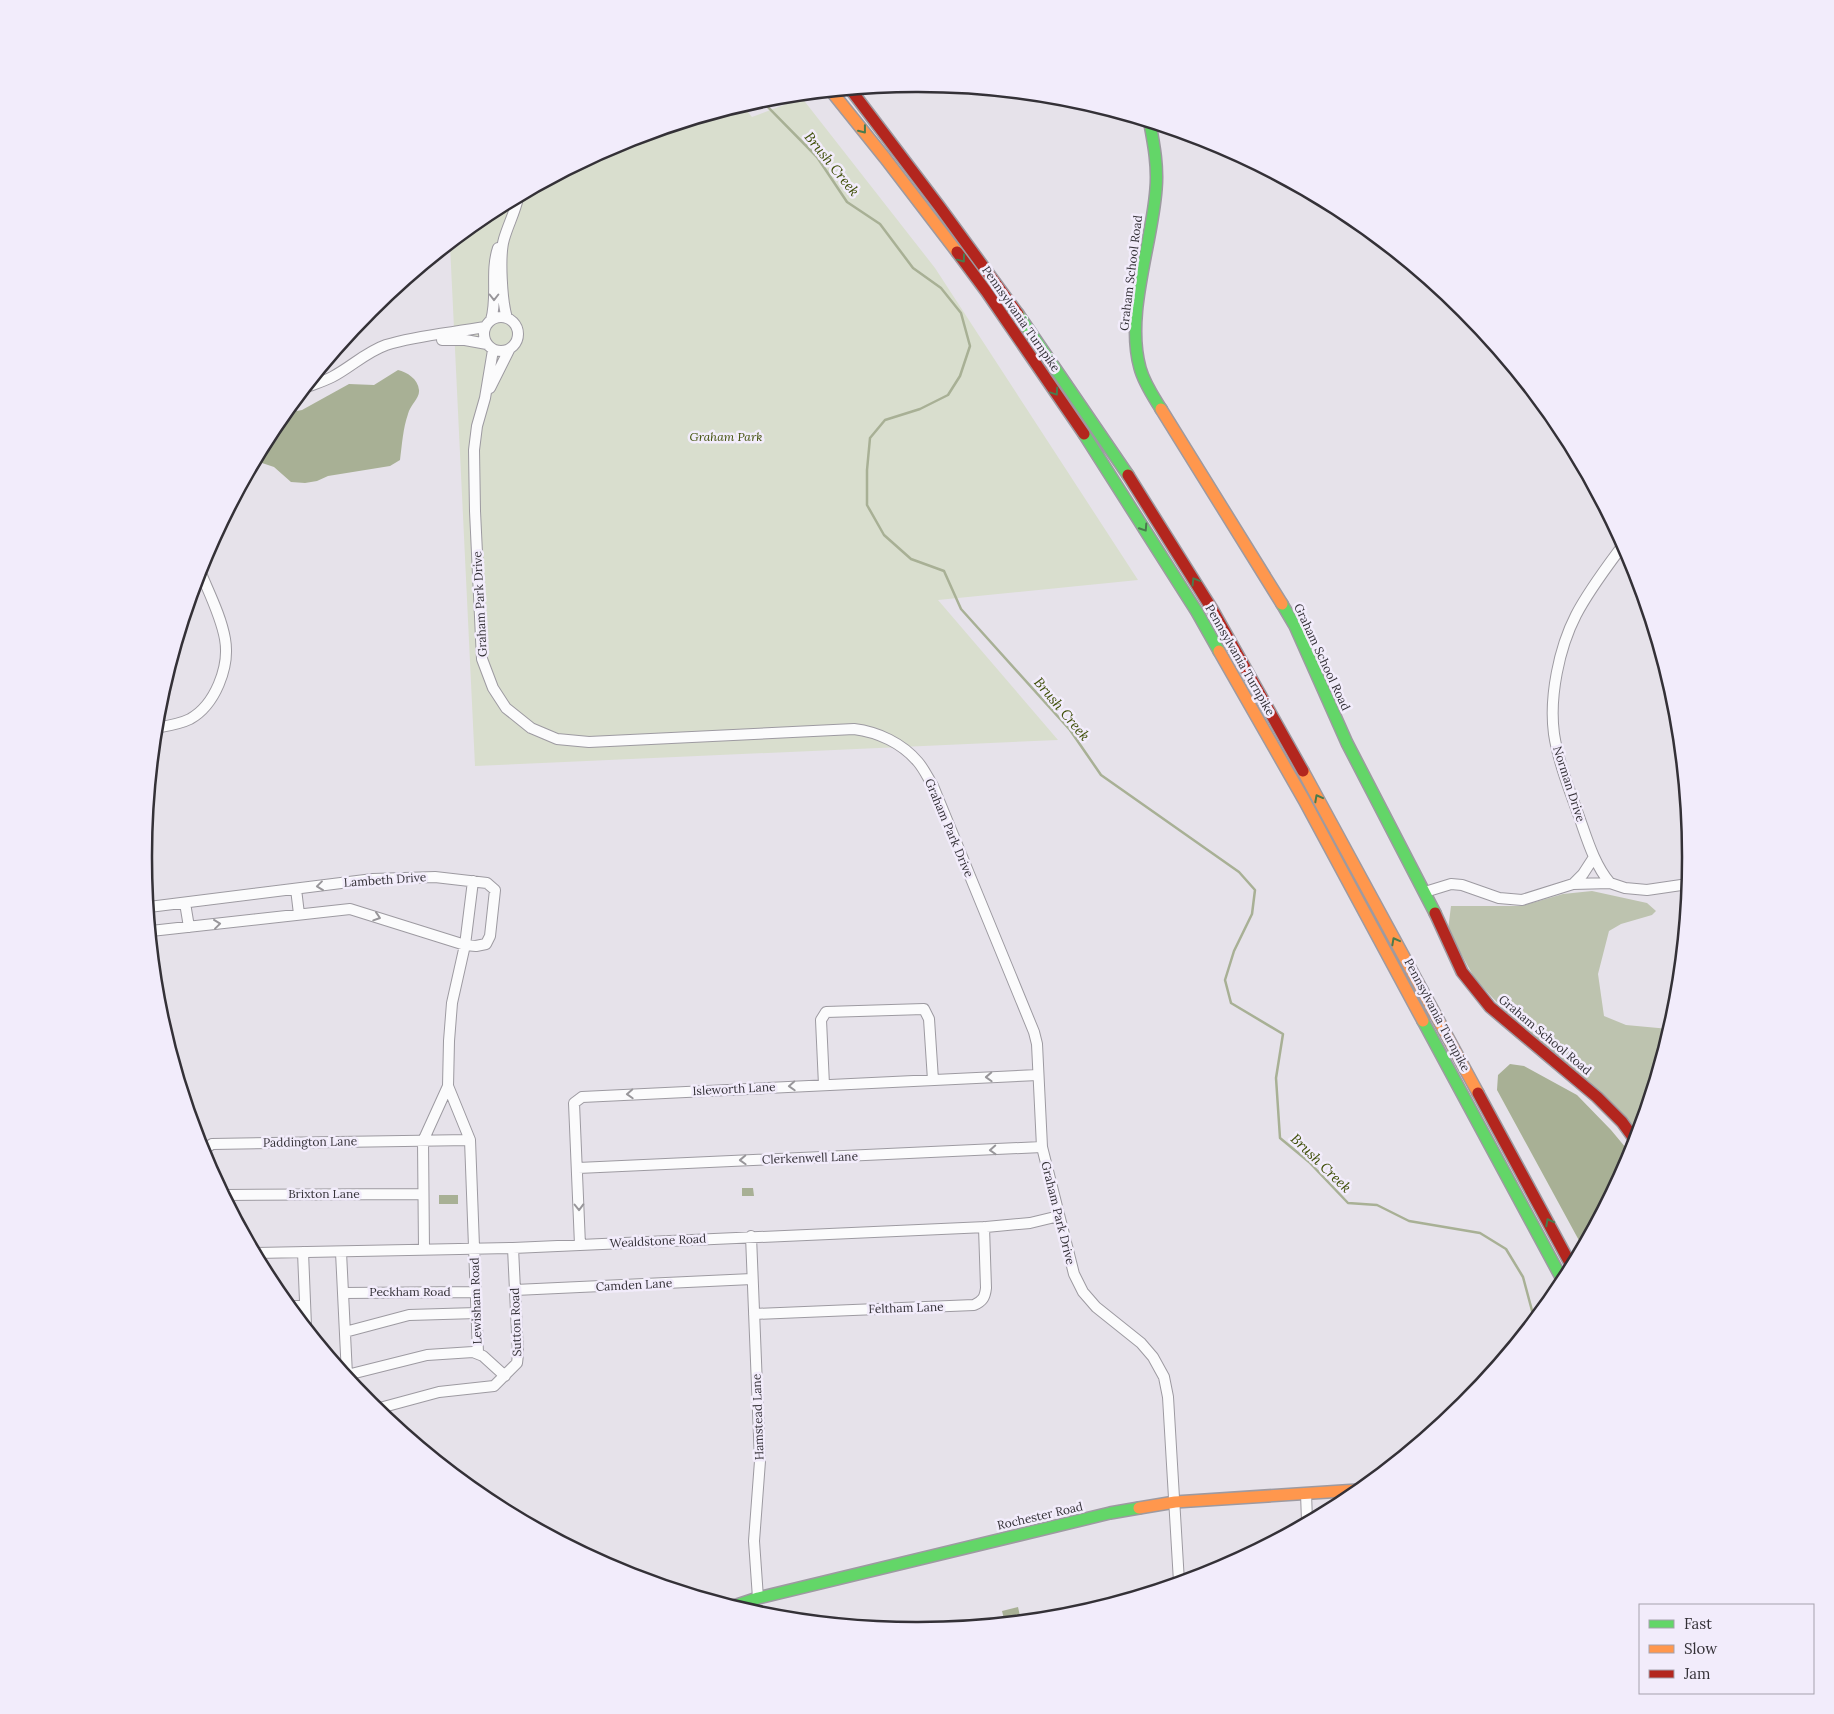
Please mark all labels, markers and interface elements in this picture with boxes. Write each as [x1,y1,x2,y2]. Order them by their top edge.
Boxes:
one-way arrow [857,124,865,133]
water label: Brush Creek [801,128,863,200]
street label: Graham School Road [1116,214,1145,332]
one-way arrow [956,253,964,262]
street label: Pennsylvania Turnpike [979,263,1064,375]
one-way arrow [489,294,499,302]
one-way arrow [1049,386,1058,396]
park label: Graham Park [689,429,763,444]
one-way arrow [1137,523,1147,532]
street label: Graham Park Drive [469,550,490,657]
one-way arrow [1191,577,1201,586]
street label: Pennsylvania Turnpike [1202,601,1279,718]
street label: Graham School Road [1291,601,1354,713]
water label: Brush Creek [1030,674,1094,744]
street label: Norman Drive [1550,744,1589,824]
street label: Graham Park Drive [922,776,977,880]
one-way arrow [1314,795,1324,804]
street label: Lambeth Drive [343,869,427,890]
one-way arrow [316,880,324,891]
one-way arrow [373,912,381,922]
one-way arrow [213,919,221,930]
one-way arrow [1391,937,1401,946]
street label: Pennsylvania Turnpike [1401,956,1474,1074]
street label: Graham School Road [1496,991,1595,1078]
one-way arrow [985,1071,993,1082]
street label: Isleworth Lane [692,1079,776,1098]
one-way arrow [788,1081,796,1092]
one-way arrow [626,1089,634,1100]
water label: Brush Creek [1287,1130,1355,1196]
street label: Paddington Lane [263,1133,358,1150]
one-way arrow [989,1144,997,1155]
street label: Clerkenwell Lane [762,1148,859,1167]
one-way arrow [739,1155,747,1166]
street label: Graham Park Drive [1038,1160,1079,1267]
street label: Brixton Lane [288,1186,360,1201]
one-way arrow [574,1204,584,1211]
one-way arrow [1545,1218,1555,1227]
street label: Wealdstone Road [609,1230,707,1251]
street label: Lewisham Road [466,1257,485,1345]
street label: Camden Lane [595,1275,673,1294]
street label: Peckham Road [369,1284,451,1299]
street label: Sutton Road [507,1287,524,1357]
street label: Feltham Lane [868,1299,944,1316]
street label: Hamstead Lane [748,1373,767,1461]
street label: Rochester Road [996,1498,1084,1533]
legend [1639,1604,1814,1694]
text: Fast [1684,1614,1712,1633]
text: Slow [1684,1639,1717,1658]
text: Jam [1683,1664,1711,1683]

